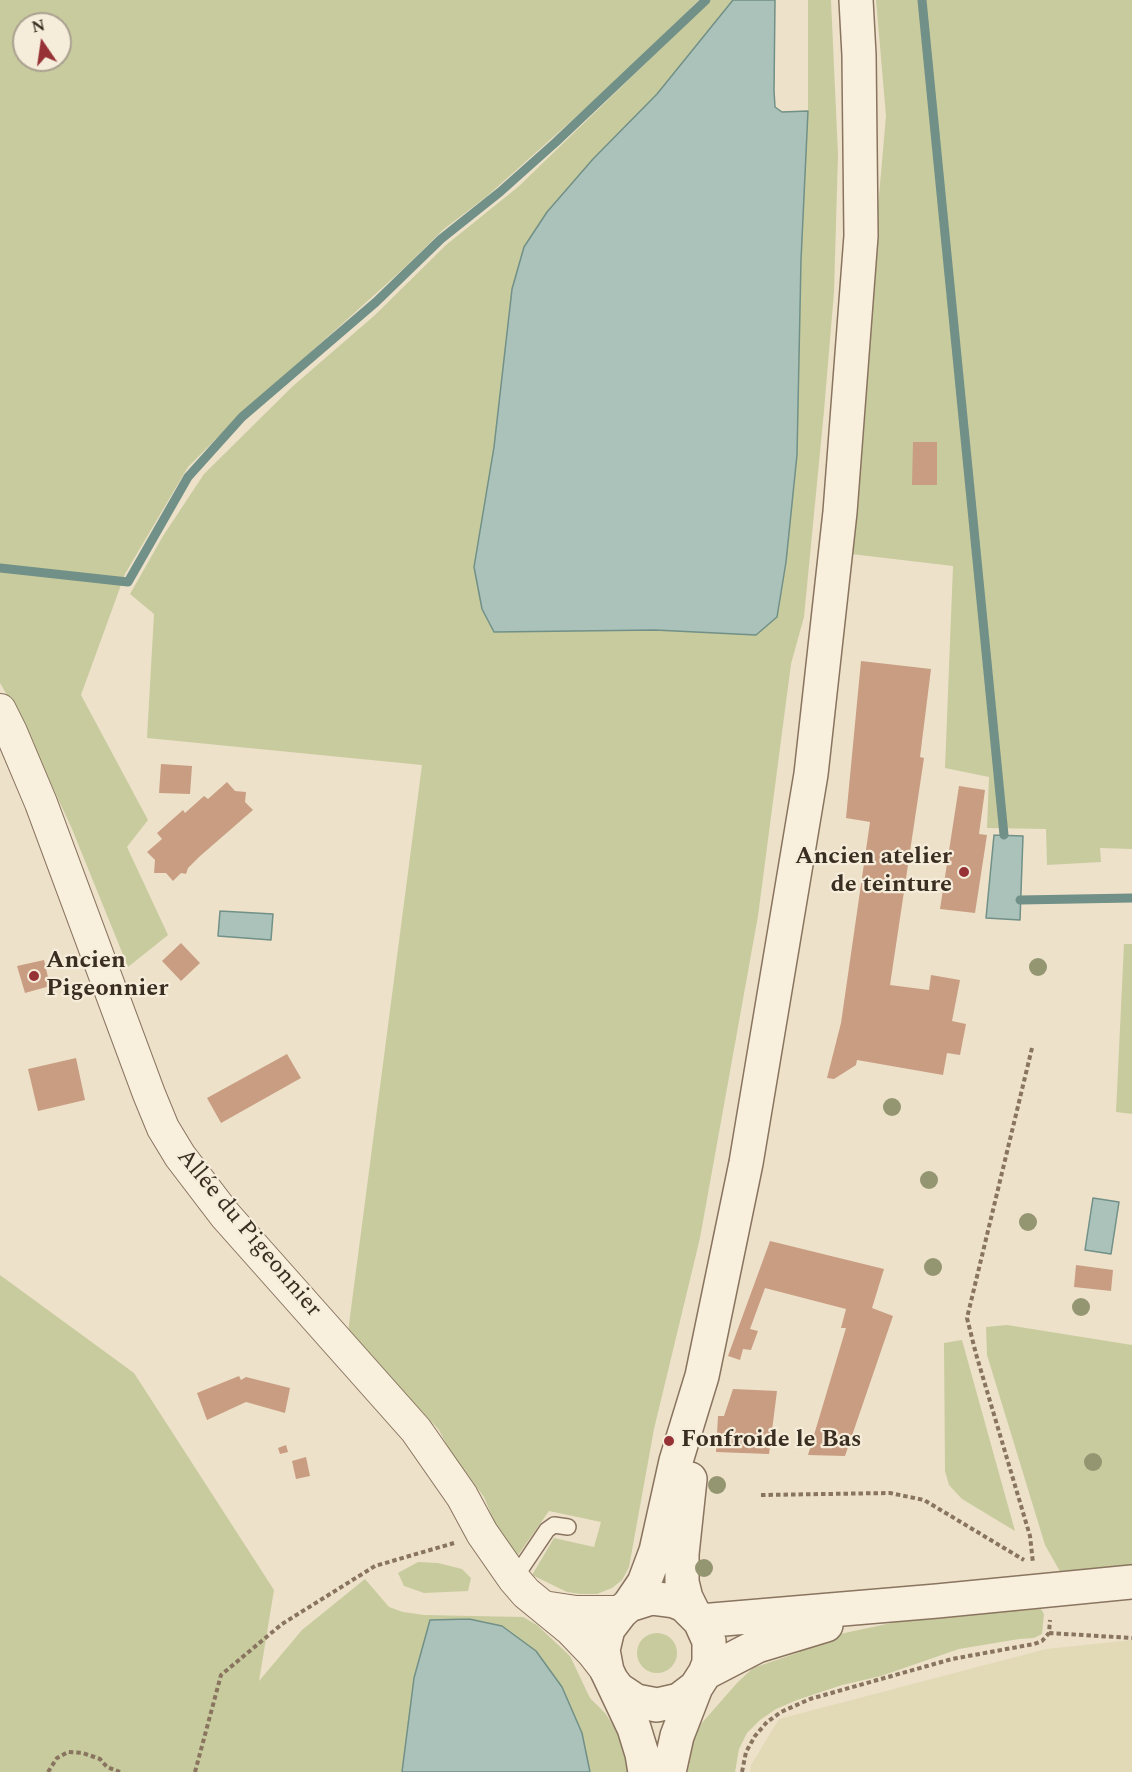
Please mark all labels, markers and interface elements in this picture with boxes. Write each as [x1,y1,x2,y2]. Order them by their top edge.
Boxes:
north arrow [12,12,72,72]
text: N [29,13,47,40]
place label: Ancien atelier de teinture [795,844,952,900]
marker: Ancien atelier de teinture [957,865,971,879]
place label: Ancien Pigeonnier [46,948,168,1004]
marker: Ancien Pigeonnier [27,969,41,983]
street label: Allée du Pigeonnier [169,1144,327,1324]
place label: Fonfroide le Bas [681,1427,862,1455]
marker: Fonfroide le Bas [662,1434,676,1448]

